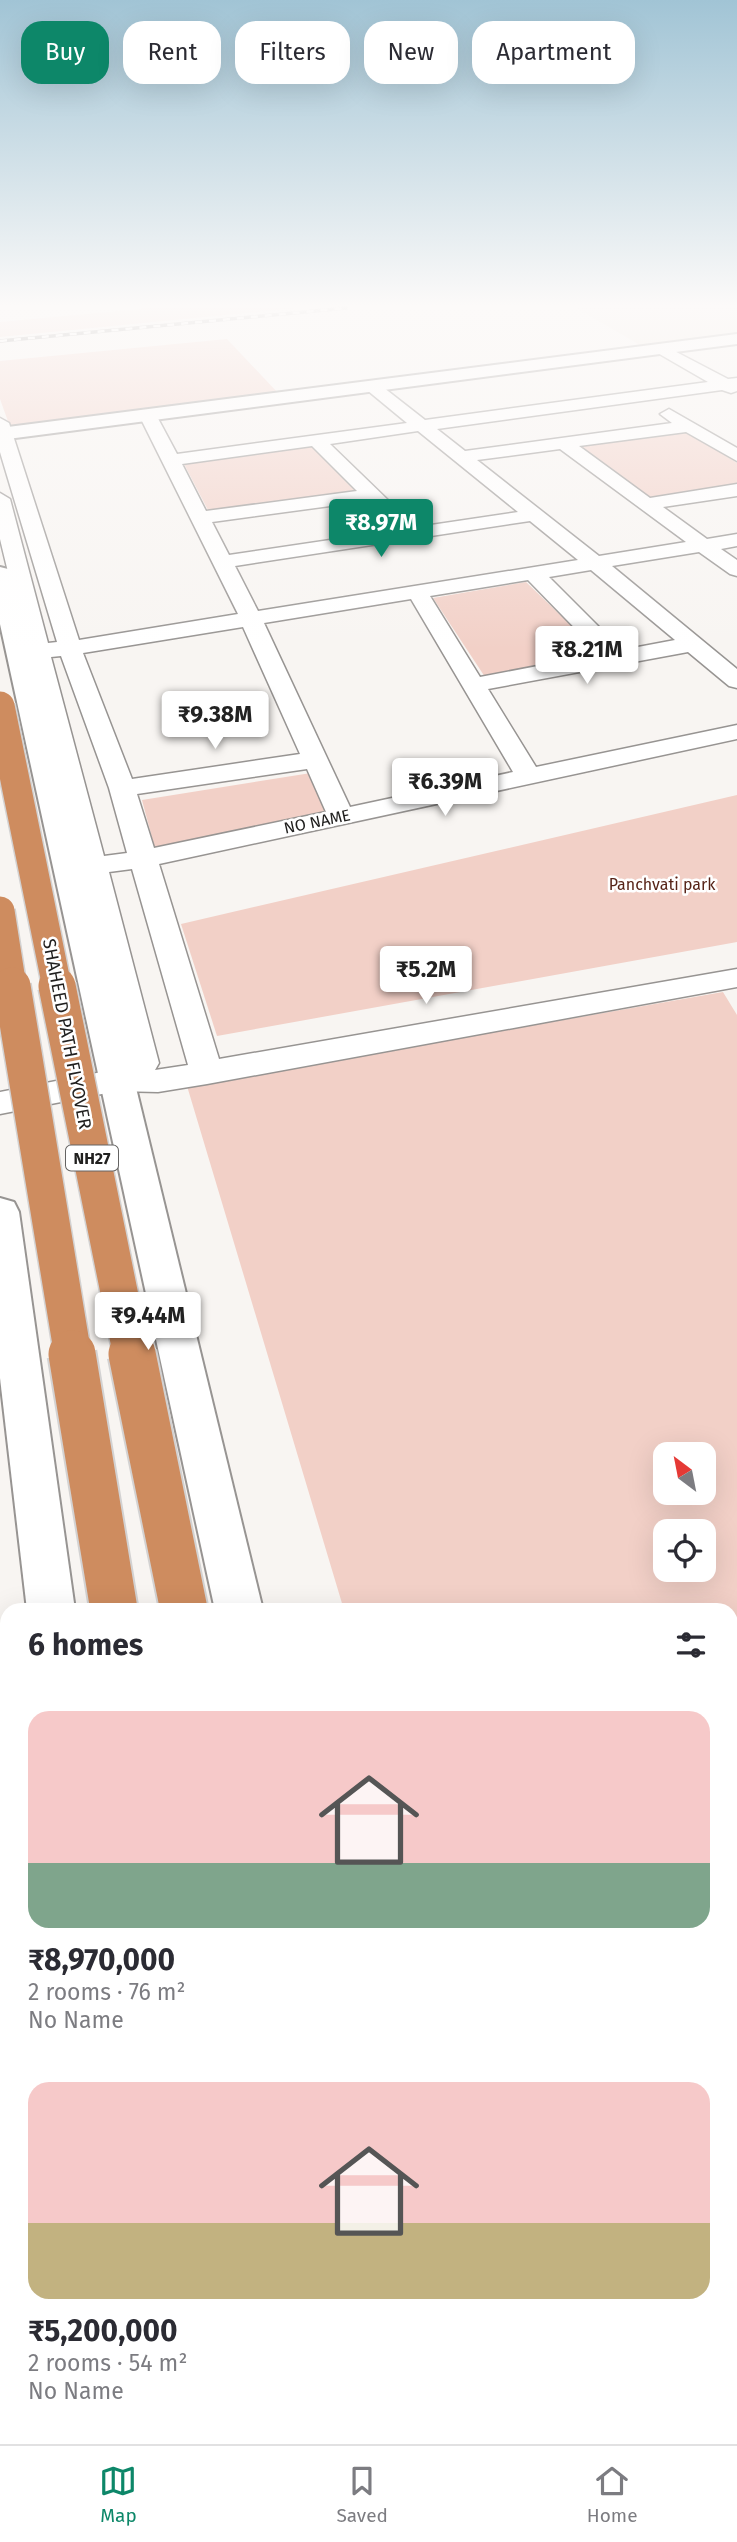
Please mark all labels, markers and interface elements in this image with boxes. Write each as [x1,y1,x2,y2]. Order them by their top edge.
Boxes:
chip: Buy [21,21,109,84]
chip: Rent [123,21,221,84]
chip: Filters [235,21,350,84]
chip: New [364,21,458,84]
chip: Apartment [472,21,635,84]
pin: ₹8.97M [324,500,438,559]
text: ₹8.97M [345,508,417,536]
pin: ₹8.21M [530,626,644,686]
text: ₹8.21M [551,635,623,663]
pin: ₹9.38M [158,692,272,751]
text: ₹9.38M [178,700,252,728]
pin: ₹6.39M [388,758,502,818]
text: ₹6.39M [408,767,482,795]
street label: NO NAME [282,805,352,838]
park label: Panchvati park [609,875,716,894]
street label: SHAHEED PATH FLYOVER [38,937,96,1131]
pin: ₹5.2M [377,946,475,1006]
text: ₹5.2M [396,955,456,983]
road number: NH27 [66,1146,118,1170]
pin: ₹9.44M [91,1292,205,1352]
text: ₹9.44M [111,1301,185,1329]
north arrow [653,1442,716,1505]
map controls [653,1442,716,1582]
button: locate [653,1519,716,1582]
icon: filters [672,1626,710,1664]
text: 6 homes [28,1627,143,1663]
icon: home [306,1757,432,1883]
text: ₹8,970,000 [28,1942,175,1978]
text: 2 rooms · 76 m² [28,1978,186,2006]
text: No Name [28,2006,124,2034]
icon: home [306,2128,432,2254]
text: ₹5,200,000 [28,2313,178,2349]
text: 2 rooms · 54 m² [28,2349,187,2377]
text: No Name [28,2377,124,2405]
tab: Map [99,2462,137,2527]
tab: Saved [336,2462,388,2527]
tab: Home [587,2462,637,2527]

